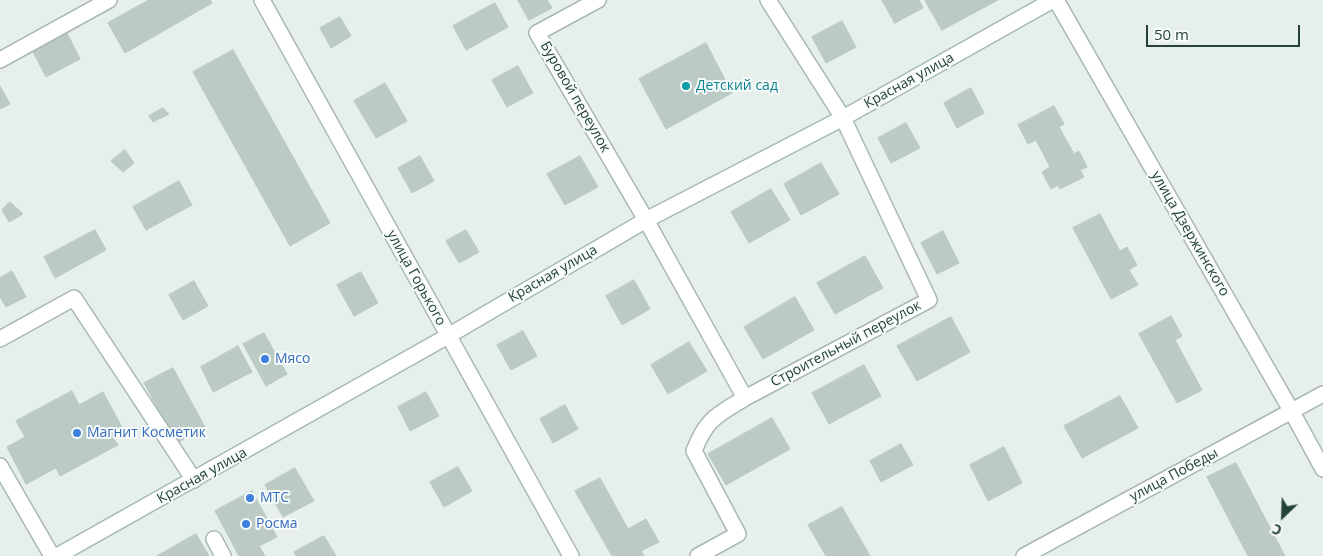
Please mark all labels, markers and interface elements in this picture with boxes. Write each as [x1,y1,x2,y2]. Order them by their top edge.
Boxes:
scale bar [1148,15,1302,47]
text: 50 m [1154,24,1189,44]
street label: Буровой переулок [536,39,614,155]
street label: Красная улица [861,49,957,113]
place label: Детский сад [696,78,778,94]
marker: Детский сад [680,80,692,92]
street label: улица Дзержинского [1147,168,1233,300]
street label: улица Горького [383,227,449,329]
street label: Красная улица [505,242,601,306]
street label: Строительный переулок [768,297,924,391]
place label: Мясо [275,351,310,367]
marker: Мясо [259,353,271,365]
place label: Магнит Косметик [87,425,206,441]
marker: Магнит Косметик [71,427,83,439]
street label: Красная улица [154,444,250,508]
street label: улица Победы [1127,445,1221,505]
place label: МТС [260,490,289,506]
north arrow [1258,491,1308,541]
marker: МТС [244,492,256,504]
place label: Росма [256,516,298,532]
marker: Росма [240,518,252,530]
text: С [1269,520,1285,541]

